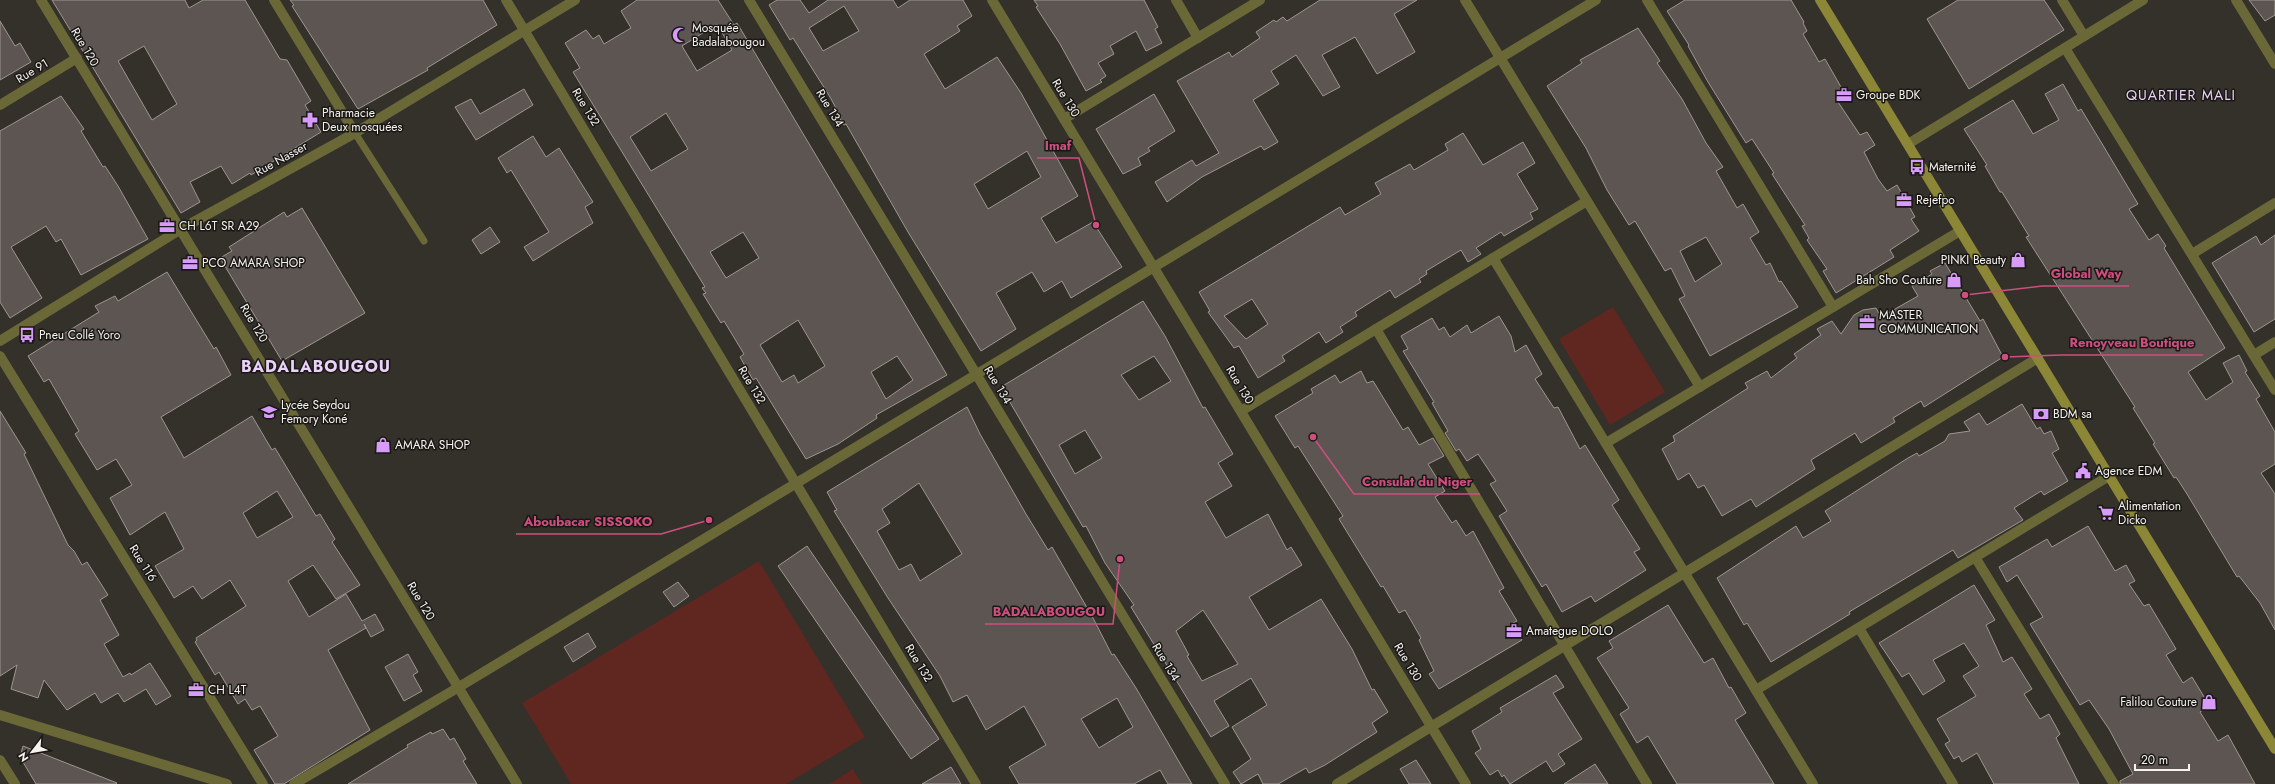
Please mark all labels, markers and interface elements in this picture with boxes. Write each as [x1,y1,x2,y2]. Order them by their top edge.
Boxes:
place label: Mosquée Badalabougou [692,19,765,51]
street label: Rue 120 [66,24,104,70]
mosque icon: Mosquée Badalabougou [671,26,689,44]
street label: Rue 91 [12,54,52,88]
street label: Rue 130 [1047,75,1085,121]
street label: Rue 132 [568,85,605,130]
street label: Rue 134 [812,85,848,131]
district label: QUARTIER MALI [2126,85,2236,105]
office icon: Groupe BDK [1835,86,1853,104]
place label: Groupe BDK [1856,86,1921,104]
place label: Pharmacie Deux mosquées [322,104,403,136]
pharmacy icon: Pharmacie Deux mosquées [301,111,319,129]
callout: Imaf [1037,133,1079,158]
text: Imaf [1045,136,1072,155]
street label: Rue Nasser [251,137,311,181]
bus stop icon: Maternité [1908,158,1926,176]
place label: Maternité [1929,158,1976,176]
office icon: Rejefpo [1895,191,1913,209]
place label: Rejefpo [1916,191,1955,209]
office icon: CH L6T SR A29 [158,217,176,235]
place label: CH L6T SR A29 [179,217,260,235]
place label: PINKI Beauty [1941,251,2007,269]
shop icon: PINKI Beauty [2009,251,2027,269]
office icon: PCO AMARA SHOP [181,254,199,272]
place label: PCO AMARA SHOP [202,254,305,272]
callout: Global Way [2042,261,2129,286]
text: Global Way [2051,264,2121,283]
place label: Bah Sho Couture [1856,271,1942,289]
shop icon: Bah Sho Couture [1945,271,1963,289]
street label: Rue 120 [235,300,273,346]
place label: MASTER COMMUNICATION [1879,306,1978,338]
office icon: MASTER COMMUNICATION [1858,313,1876,331]
bus stop icon: Pneu Collé Yoro [18,326,36,344]
place label: Pneu Collé Yoro [39,326,121,344]
callout: Renoyveau Boutique [2062,330,2203,355]
text: Renoyveau Boutique [2070,333,2195,352]
district label: BADALABOUGOU [241,355,391,378]
street label: Rue 134 [980,362,1016,408]
street label: Rue 130 [1221,362,1259,408]
street label: Rue 132 [734,363,771,408]
place label: Lycée Seydou Femory Koné [281,396,350,428]
school or university icon: Lycée Seydou Femory Koné [260,403,278,421]
bank icon: BDM sa [2032,405,2050,423]
place label: BDM sa [2053,405,2092,423]
shop icon: AMARA SHOP [374,436,392,454]
place label: AMARA SHOP [395,436,470,454]
public building icon: Agence EDM [2074,462,2092,480]
place label: Agence EDM [2095,462,2163,480]
callout: Consulat du Niger [1354,469,1480,494]
text: Consulat du Niger [1362,472,1473,491]
place label: Alimentation Dicko [2118,497,2181,529]
supermarket icon: Alimentation Dicko [2097,504,2115,522]
callout: Aboubacar SISSOKO [516,509,661,534]
text: Aboubacar SISSOKO [523,512,653,531]
street label: Rue 116 [125,541,161,585]
street label: Rue 120 [402,578,440,624]
callout: BADALABOUGOU [985,599,1113,624]
text: BADALABOUGOU [993,602,1105,621]
office icon: Amategue DOLO [1505,622,1523,640]
place label: Amategue DOLO [1526,622,1613,640]
street label: Rue 134 [1148,639,1184,685]
street label: Rue 130 [1389,639,1427,685]
street label: Rue 132 [901,641,938,686]
office icon: CH L4T [187,681,205,699]
place label: CH L4T [208,681,247,699]
place label: Falilou Couture [2120,693,2197,711]
shop icon: Falilou Couture [2200,693,2218,711]
north arrow [12,732,52,772]
scale bar [2135,746,2189,772]
text: N [14,749,33,765]
text: 20 m [2141,751,2168,769]

